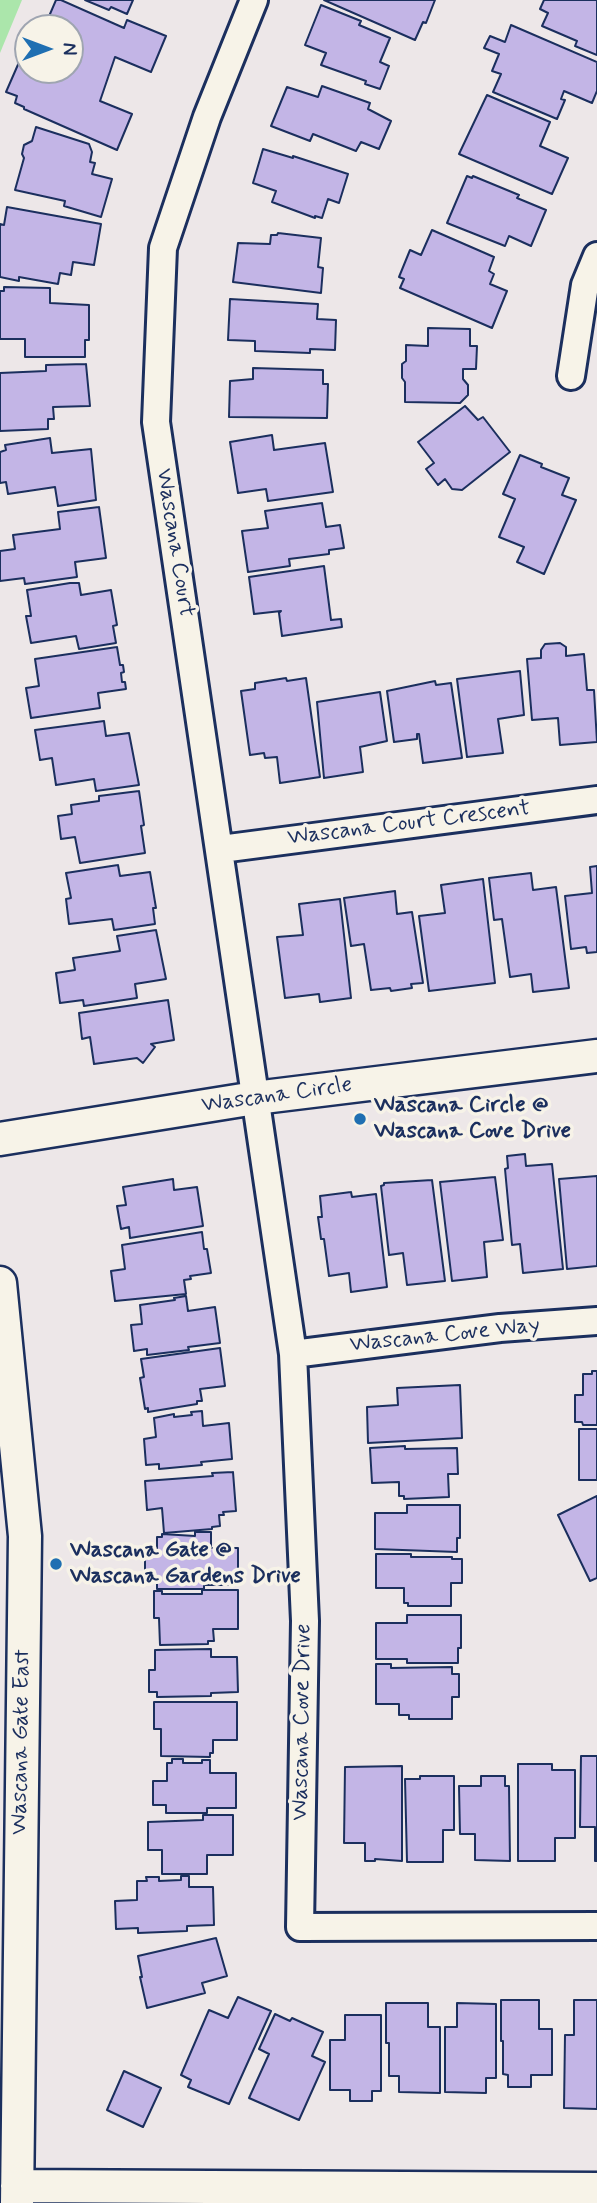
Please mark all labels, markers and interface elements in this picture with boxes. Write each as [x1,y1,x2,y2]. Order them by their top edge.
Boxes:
north arrow [14,14,84,84]
text: N [56,43,81,55]
street label: Wascana Court [149,467,199,619]
street label: Wascana Court Crescent [286,795,532,853]
street label: Wascana Circle [200,1072,354,1120]
place label: Wascana Circle @ Wascana Cove Drive [374,1092,571,1146]
marker: Wascana Circle @ Wascana Cove Drive [352,1111,368,1127]
street label: Wascana Cove Way [349,1312,541,1360]
place label: Wascana Gate @ Wascana Gardens Drive [70,1537,301,1591]
marker: Wascana Gate @ Wascana Gardens Drive [48,1556,64,1572]
street label: Wascana Cove Drive [287,1623,319,1821]
street label: Wascana Gate East [7,1649,37,1835]

